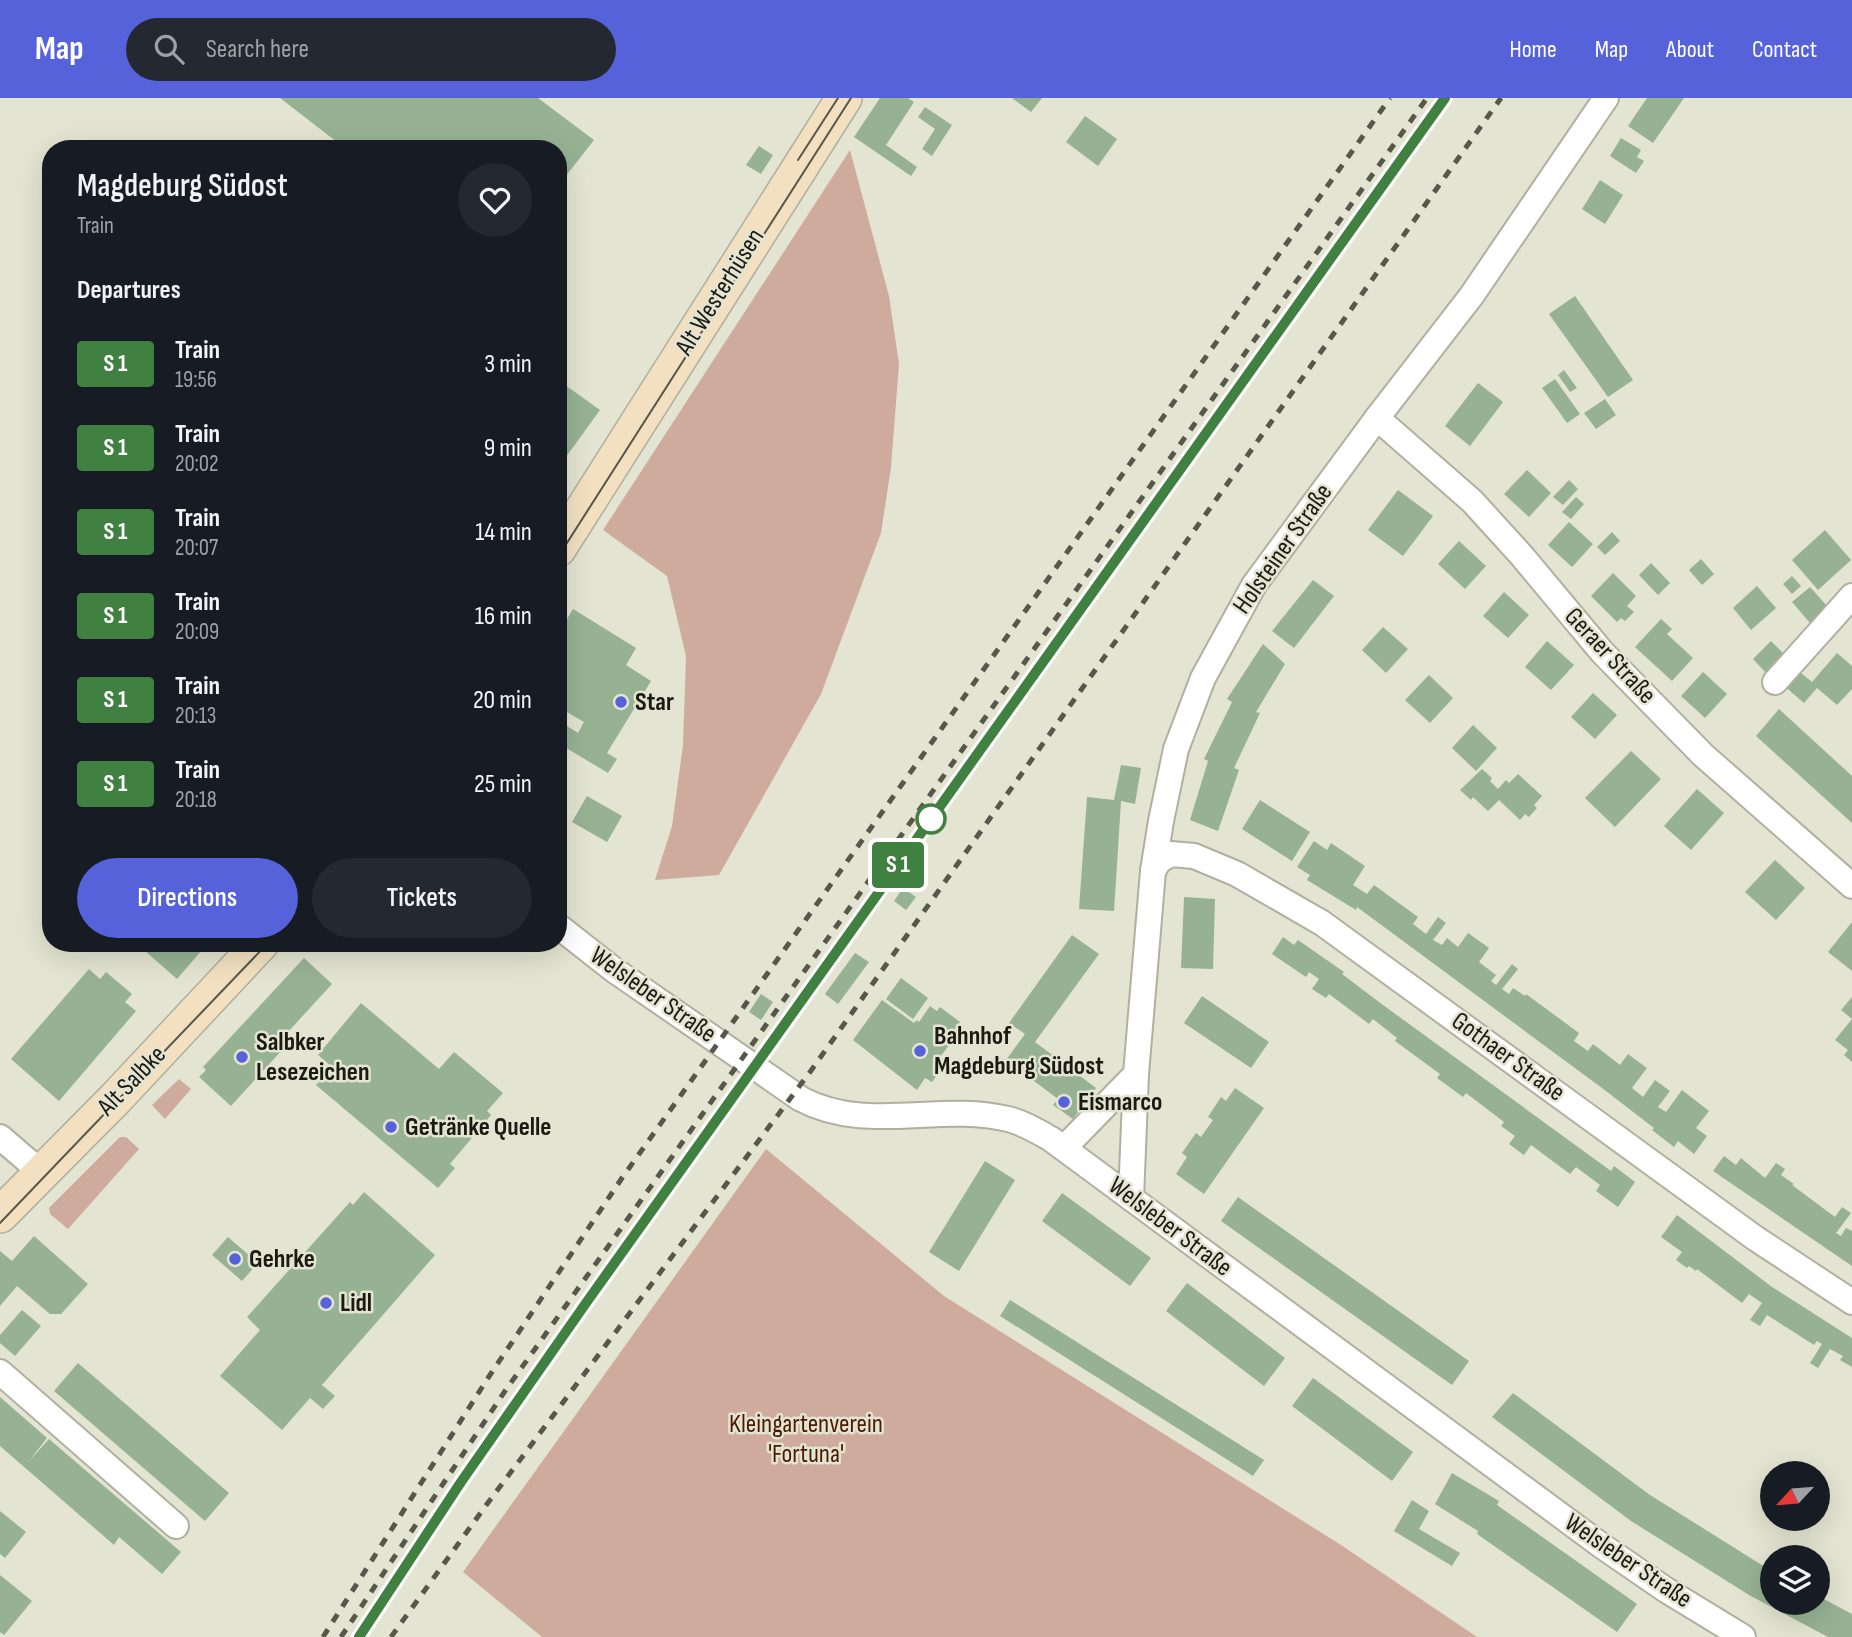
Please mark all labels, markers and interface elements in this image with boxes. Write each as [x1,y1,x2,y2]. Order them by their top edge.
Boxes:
search box [126,18,616,81]
text: Map [35,29,84,69]
icon: search [150,30,188,68]
text: Search here [206,34,309,65]
text: Home [1509,35,1557,64]
text: Map [1595,35,1628,64]
text: About [1666,35,1714,64]
text: Contact [1752,35,1817,64]
button: heart [458,163,532,237]
text: Magdeburg Südost [77,166,288,206]
text: Train [77,212,114,240]
street label: Alt Westerhüsen [668,223,771,362]
text: Departures [77,275,181,306]
text: Train [175,335,220,366]
text: S 1 [104,349,127,378]
text: 3 min [484,349,532,380]
text: 19:56 [175,366,217,394]
text: Train [175,419,220,450]
text: S 1 [104,433,127,462]
text: 9 min [484,433,532,464]
text: 20:02 [175,450,219,478]
street label: Holsteiner Straße [1227,478,1339,620]
text: Train [175,503,220,534]
text: S 1 [104,517,127,546]
text: 14 min [475,517,532,548]
text: 20:07 [175,534,218,562]
text: Train [175,587,220,618]
text: S 1 [104,601,127,630]
text: 16 min [475,601,532,632]
street label: Geraer Straße [1558,602,1662,710]
text: 20:09 [175,618,219,646]
text: Train [175,671,220,702]
text: S 1 [104,685,127,714]
text: 20 min [473,685,532,716]
place label: Star [635,687,674,718]
marker: Star [613,694,629,710]
text: 20:13 [175,702,217,730]
text: Train [175,755,220,786]
text: S 1 [104,769,127,798]
text: 25 min [474,769,532,800]
text: 20:18 [175,786,217,814]
unlabelled marker [916,804,946,834]
line badge: S 1 [858,842,938,888]
text: S 1 [886,850,910,879]
button: Directions [77,858,298,938]
button: Tickets [312,858,532,938]
street label: Welsleber Straße [584,940,722,1050]
street label: Gothaer Straße [1445,1006,1571,1108]
place label: Bahnhof Magdeburg Südost [934,1021,1104,1082]
place label: Salbker Lesezeichen [256,1027,369,1088]
street label: Alt Salbke [91,1040,173,1123]
marker: Bahnhof Magdeburg Südost [912,1043,928,1059]
marker: Salbker Lesezeichen [234,1049,250,1065]
place label: Eismarco [1078,1087,1162,1118]
marker: Eismarco [1056,1094,1072,1110]
place label: Getränke Quelle [405,1112,551,1143]
marker: Getränke Quelle [383,1119,399,1135]
street label: Welsleber Straße [1102,1170,1238,1284]
place label: Gehrke [249,1244,315,1275]
marker: Gehrke [227,1251,243,1267]
place label: Lidl [340,1288,372,1319]
marker: Lidl [318,1295,334,1311]
park label: Kleingartenverein 'Fortuna' [729,1409,883,1470]
north arrow [1760,1461,1830,1531]
map controls [1760,1461,1830,1615]
street label: Welsleber Straße [1559,1507,1697,1615]
button: layers [1760,1545,1830,1615]

